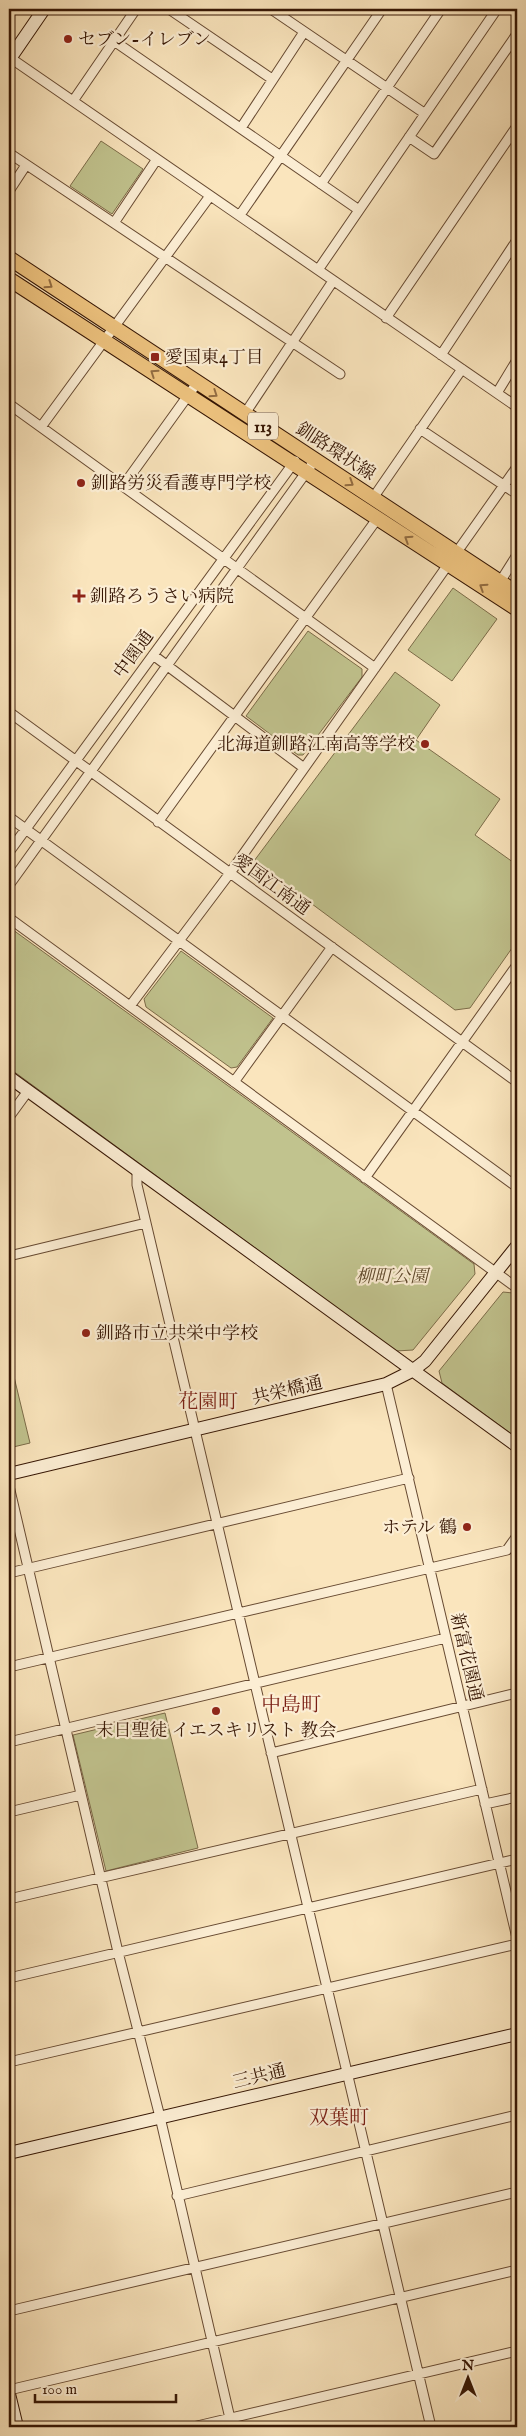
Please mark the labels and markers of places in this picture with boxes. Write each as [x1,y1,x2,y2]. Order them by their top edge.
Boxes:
place label: セブン-イレブン [78,29,211,52]
marker: セブン-イレブン [62,33,74,45]
place label: 愛国東4丁目 [165,347,264,370]
marker: 愛国東4丁目 [149,351,161,363]
place label: 釧路労災看護専門学校 [91,473,271,496]
marker: 釧路労災看護専門学校 [75,477,87,489]
place label: 釧路ろうさい病院 [90,586,234,609]
marker: 釧路ろうさい病院 [72,589,86,603]
place label: 北海道釧路江南高等学校 [217,734,415,757]
marker: 北海道釧路江南高等学校 [419,738,431,750]
place label: 釧路市立共栄中学校 [96,1323,258,1346]
marker: 釧路市立共栄中学校 [80,1327,92,1339]
place label: ホテル 鶴 [382,1517,457,1540]
marker: ホテル 鶴 [461,1521,473,1533]
marker: 末日聖徒 イエスキリスト 教会 [210,1705,222,1717]
place label: 末日聖徒 イエスキリスト 教会 [96,1720,336,1743]

